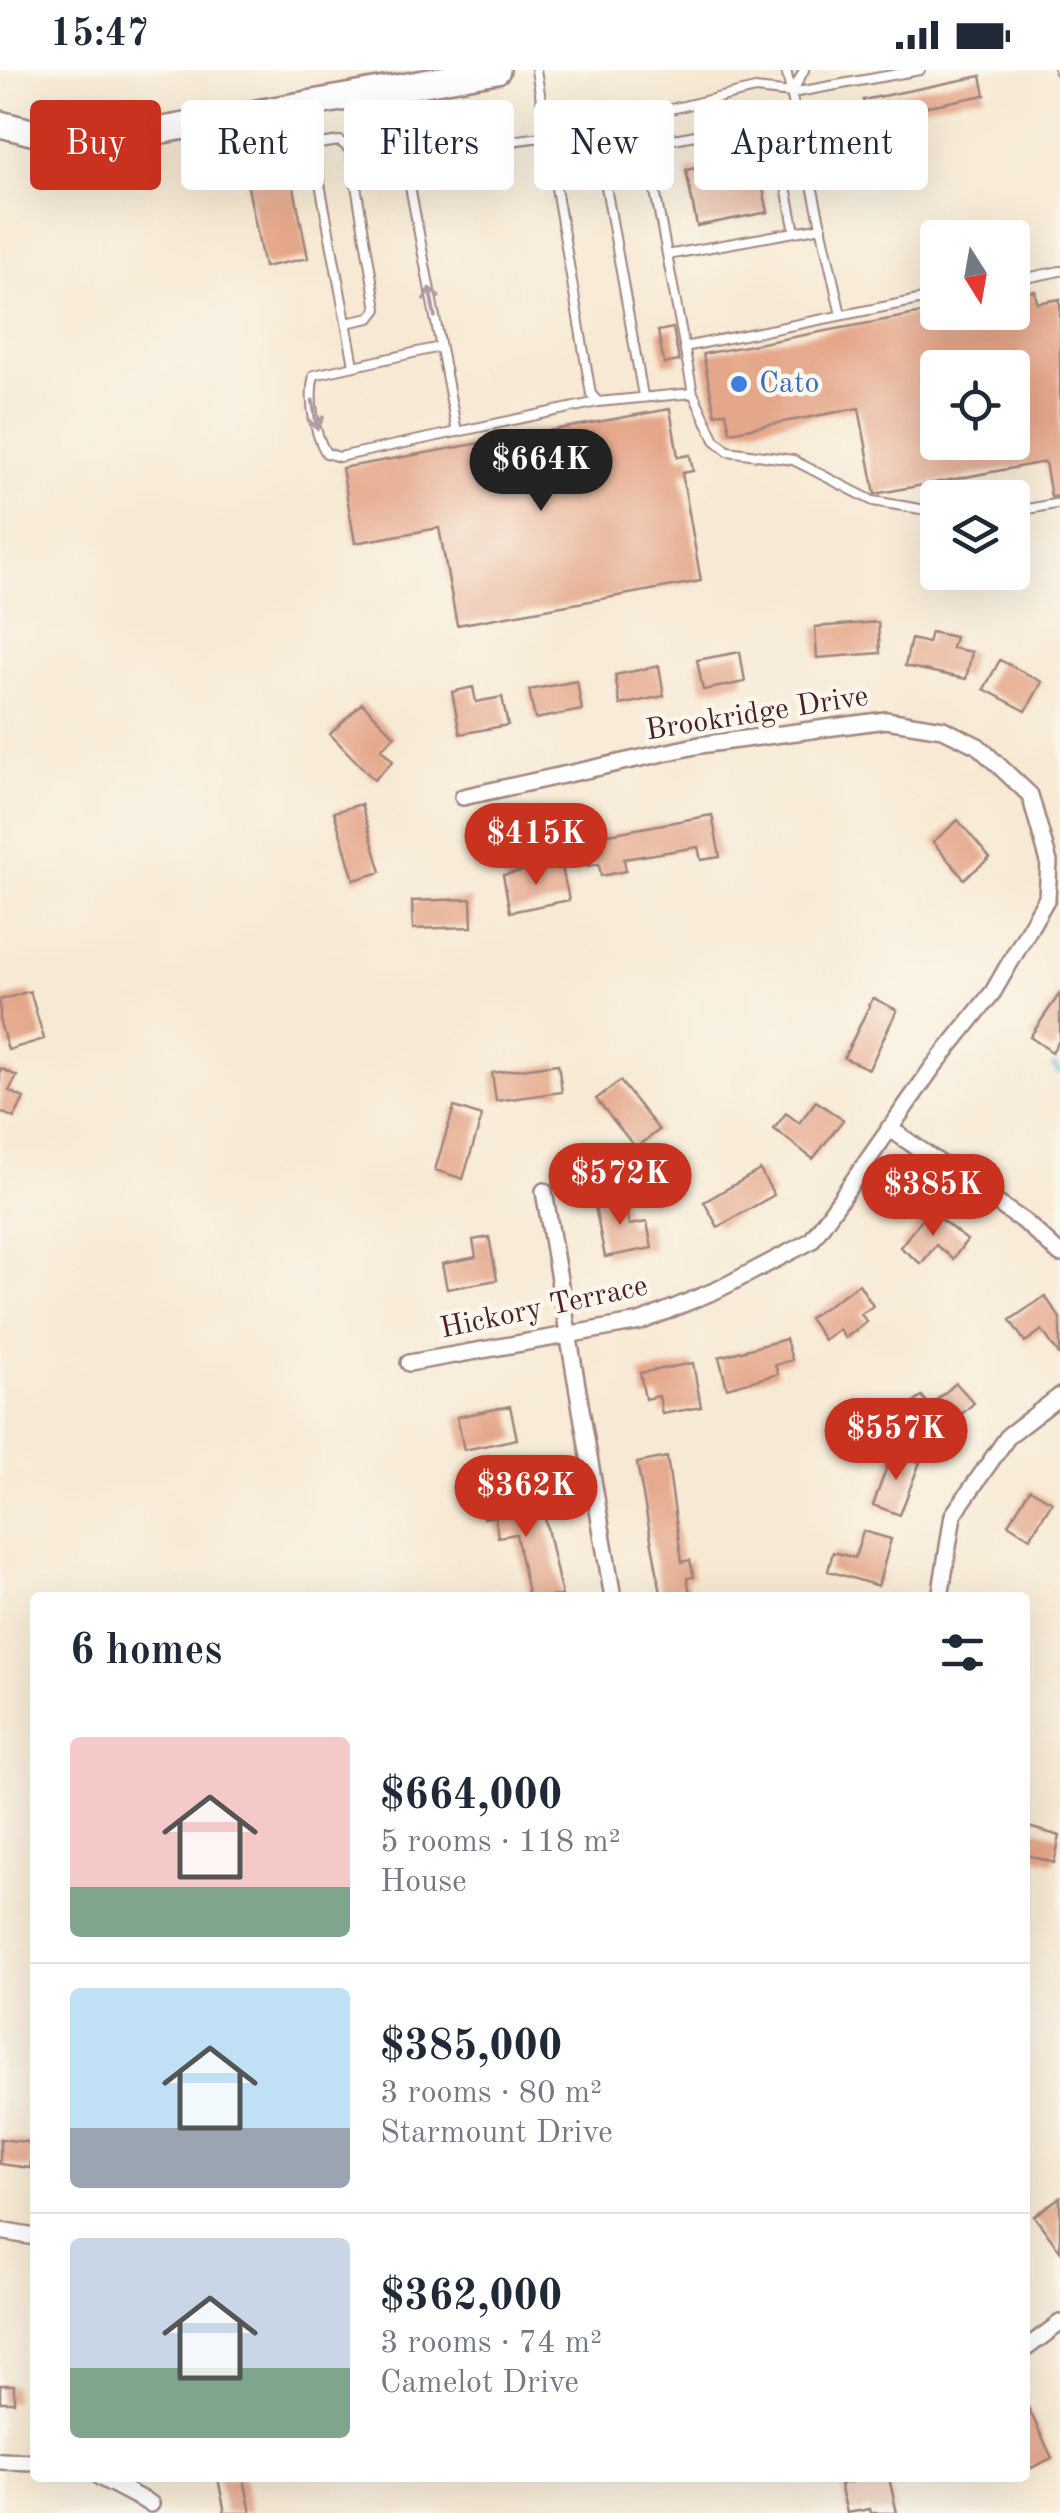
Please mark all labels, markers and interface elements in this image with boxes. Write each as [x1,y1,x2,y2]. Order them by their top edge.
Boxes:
text: 15:47 [50,16,149,54]
chip: Buy [30,100,161,190]
chip: Rent [181,100,324,190]
chip: Filters [344,100,514,190]
chip: New [534,100,674,190]
chip: Apartment [694,100,928,190]
north arrow [920,220,1030,330]
map controls [920,220,1030,590]
one-way arrow [421,287,440,319]
button: locate [920,350,1030,460]
place label: Cato [759,369,819,399]
marker: Cato [728,373,750,395]
one-way arrow [307,398,325,431]
pin: $664K [471,429,611,514]
text: $664K [492,445,590,477]
button: layers [920,480,1030,590]
street label: Brookridge Drive [644,682,870,746]
pin: $415K [466,803,606,888]
text: $415K [487,819,585,851]
pin: $572K [550,1143,690,1228]
pin: $385K [863,1154,1003,1239]
text: $572K [571,1159,669,1191]
text: $385K [884,1170,982,1202]
street label: Hickory Terrace [437,1271,651,1345]
pin: $557K [826,1398,966,1483]
text: $557K [847,1414,945,1446]
pin: $362K [456,1455,596,1540]
text: $362K [477,1471,575,1503]
icon: filters [935,1625,990,1680]
text: 6 homes [70,1631,222,1673]
text: $664,000 [380,1776,562,1818]
icon: home [150,1777,270,1897]
text: 5 rooms · 118 m² [380,1827,621,1859]
text: House [380,1867,467,1899]
text: $385,000 [380,2027,562,2069]
icon: home [150,2028,270,2148]
text: 3 rooms · 80 m² [380,2078,602,2110]
text: Starmount Drive [380,2118,613,2150]
text: $362,000 [380,2277,562,2319]
icon: home [150,2278,270,2398]
text: 3 rooms · 74 m² [380,2328,602,2360]
text: Camelot Drive [380,2368,579,2400]

